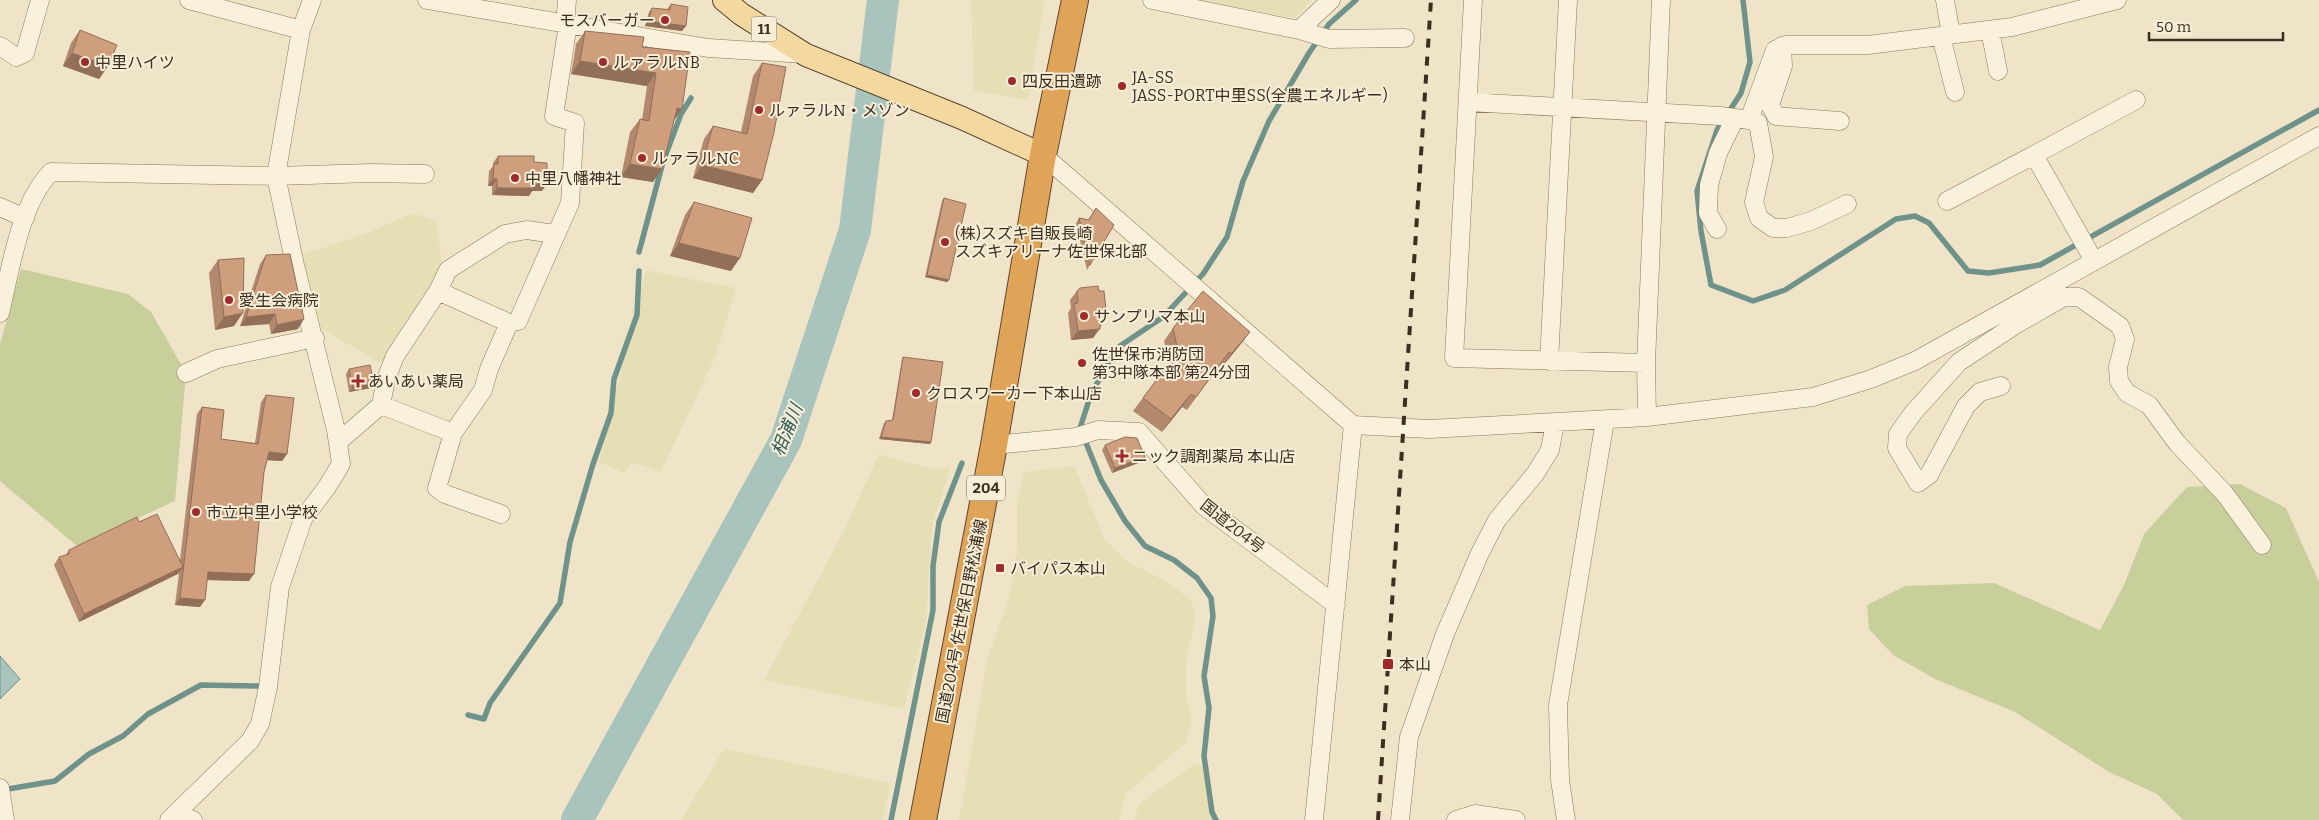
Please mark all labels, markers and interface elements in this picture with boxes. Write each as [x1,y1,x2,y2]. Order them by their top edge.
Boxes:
scale bar [2149,10,2283,42]
place label: モスバーガー [559,11,655,30]
marker: モスバーガー [659,14,671,26]
road number: 11 [752,16,776,42]
text: 50 m [2156,18,2192,36]
place label: 中里ハイツ [95,53,175,72]
place label: ルァラルNB [613,53,700,72]
marker: 中里ハイツ [79,56,91,68]
marker: ルァラルNB [597,56,609,68]
place label: JA-SS JASS-PORT中里SS(全農エネルギー) [1131,68,1388,105]
place label: 四反田遺跡 [1022,72,1102,91]
marker: 四反田遺跡 [1006,75,1018,87]
marker: JA-SS JASS-PORT中里SS(全農エネルギー) [1116,80,1128,92]
place label: ルァラルN・メゾン [769,101,910,120]
marker: ルァラルN・メゾン [753,104,765,116]
place label: ルァラルNC [652,149,739,168]
marker: ルァラルNC [636,152,648,164]
place label: 中里八幡神社 [525,169,621,188]
marker: 中里八幡神社 [509,172,521,184]
place label: (株)スズキ自販長崎 スズキアリーナ佐世保北部 [955,224,1147,261]
marker: (株)スズキ自販長崎 スズキアリーナ佐世保北部 [939,236,951,248]
place label: 愛生会病院 [239,291,319,310]
marker: 愛生会病院 [223,294,235,306]
place label: サンプリマ本山 [1094,307,1206,326]
marker: サンプリマ本山 [1078,310,1090,322]
place label: 佐世保市消防団 第3中隊本部 第24分団 [1092,345,1250,382]
marker: 佐世保市消防団 第3中隊本部 第24分団 [1076,357,1088,369]
place label: あいあい薬局 [368,372,464,391]
marker: あいあい薬局 [352,375,364,387]
place label: クロスワーカー下本山店 [926,384,1102,403]
marker: クロスワーカー下本山店 [910,387,922,399]
water label: 相浦川 [767,399,808,459]
place label: ニック調剤薬局 本山店 [1132,447,1295,466]
marker: ニック調剤薬局 本山店 [1116,450,1128,462]
road number: 204 [967,476,1005,500]
street label: 国道204号 [1197,495,1269,557]
place label: 市立中里小学校 [206,503,318,522]
marker: 市立中里小学校 [190,506,202,518]
street label: 国道204号 佐世保日野松浦線 [932,517,991,725]
place label: バイパス本山 [1010,559,1106,578]
marker: バイパス本山 [994,562,1006,574]
place label: 本山 [1399,655,1431,674]
marker: 本山 [1381,657,1395,671]

